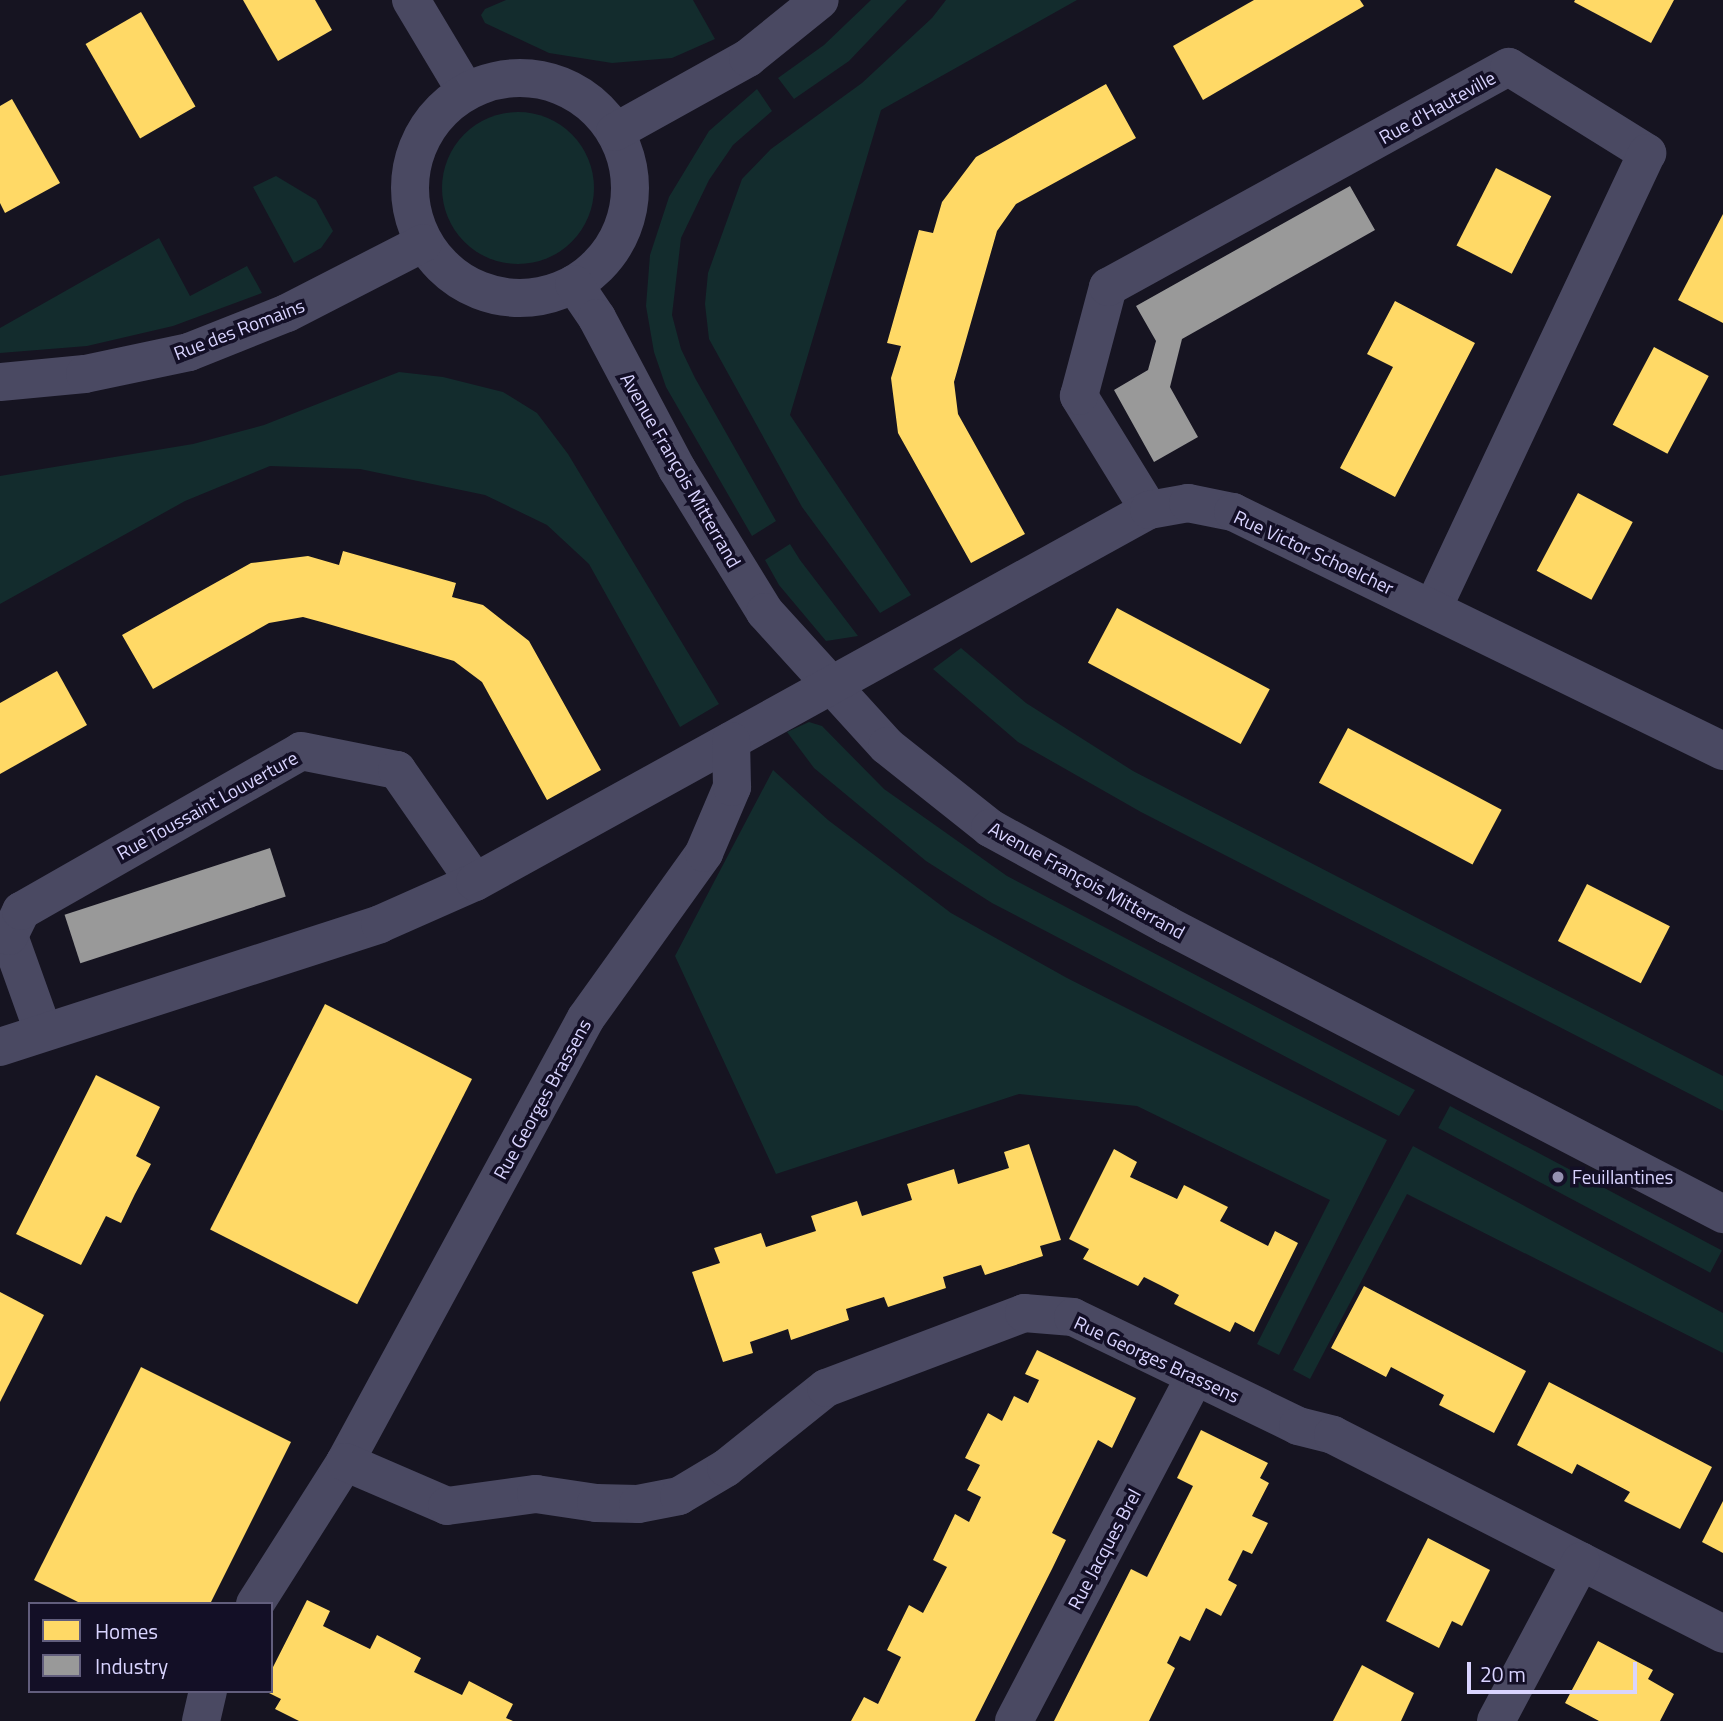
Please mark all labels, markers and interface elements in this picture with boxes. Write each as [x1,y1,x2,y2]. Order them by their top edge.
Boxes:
street label: Rue d'Hauteville [1375,66,1499,148]
street label: Rue des Romains [170,294,308,364]
street label: Avenue François Mitterrand [616,369,746,571]
street label: Rue Victor Schoelcher [1230,505,1398,599]
street label: Rue Toussaint Louverture [113,746,301,864]
street label: Avenue François Mitterrand [985,816,1189,944]
street label: Rue Georges Brassens [488,1015,596,1183]
place label: Feuillantines [1572,1166,1673,1188]
marker: Feuillantines [1550,1169,1566,1185]
street label: Rue Georges Brassens [1071,1311,1243,1407]
street label: Rue Jacques Brel [1063,1485,1145,1613]
legend [28,1602,273,1693]
text: Homes [95,1615,158,1647]
scale bar [1471,1648,1641,1692]
text: Industry [95,1650,168,1682]
text: 20 m [1480,1658,1526,1690]

